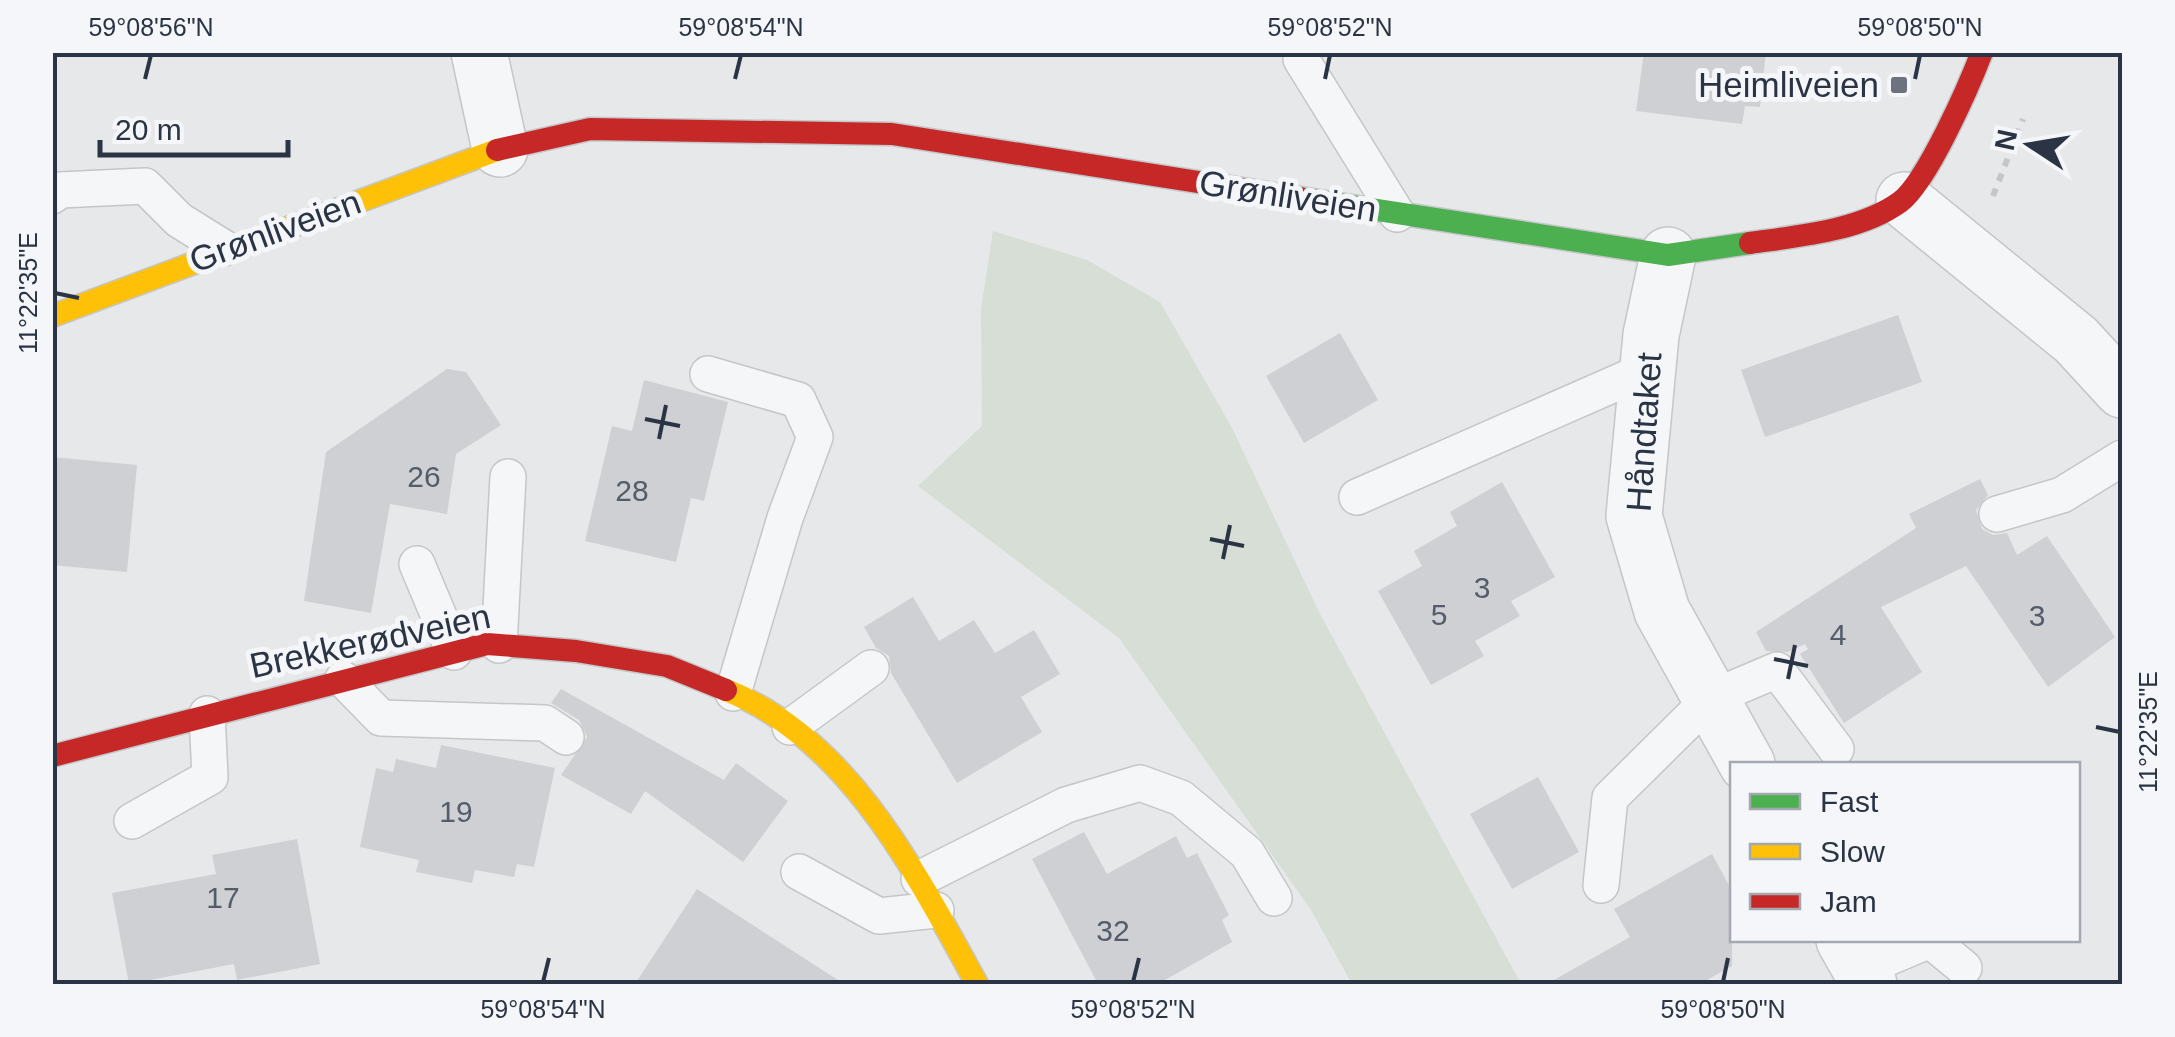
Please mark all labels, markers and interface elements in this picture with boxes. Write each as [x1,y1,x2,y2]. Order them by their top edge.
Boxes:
text: 59°08'56"N [88,13,214,41]
text: 59°08'54"N [678,13,804,41]
text: 59°08'52"N [1267,13,1393,41]
text: 59°08'50"N [1857,13,1983,41]
place label: Heimliveien [1698,65,1879,104]
marker: Heimliveien [1888,74,1910,96]
scale bar [100,95,288,157]
north arrow [1980,95,2080,195]
text: 20 m [115,113,182,146]
text: N [1989,127,2023,153]
street label: Grønliveien [1197,162,1380,229]
street label: Grønliveien [184,182,366,279]
text: 11°22'35"E [14,232,42,354]
street label: Håndtaket [1618,351,1669,513]
house number: 26 [407,460,441,493]
house number: 28 [615,474,649,507]
house number: 3 [1474,571,1490,604]
street label: Brekkerødveien [246,596,494,685]
house number: 5 [1431,598,1447,631]
house number: 3 [2029,599,2045,632]
house number: 4 [1830,618,1846,651]
text: 11°22'35"E [2134,671,2162,793]
legend [1730,762,2080,942]
text: Fast [1820,785,1879,818]
house number: 19 [439,795,473,828]
text: Slow [1820,835,1885,868]
house number: 17 [206,881,240,914]
text: Jam [1820,885,1877,918]
house number: 32 [1096,914,1130,947]
text: 59°08'54"N [480,995,606,1023]
text: 59°08'52"N [1070,995,1196,1023]
text: 59°08'50"N [1660,995,1786,1023]

